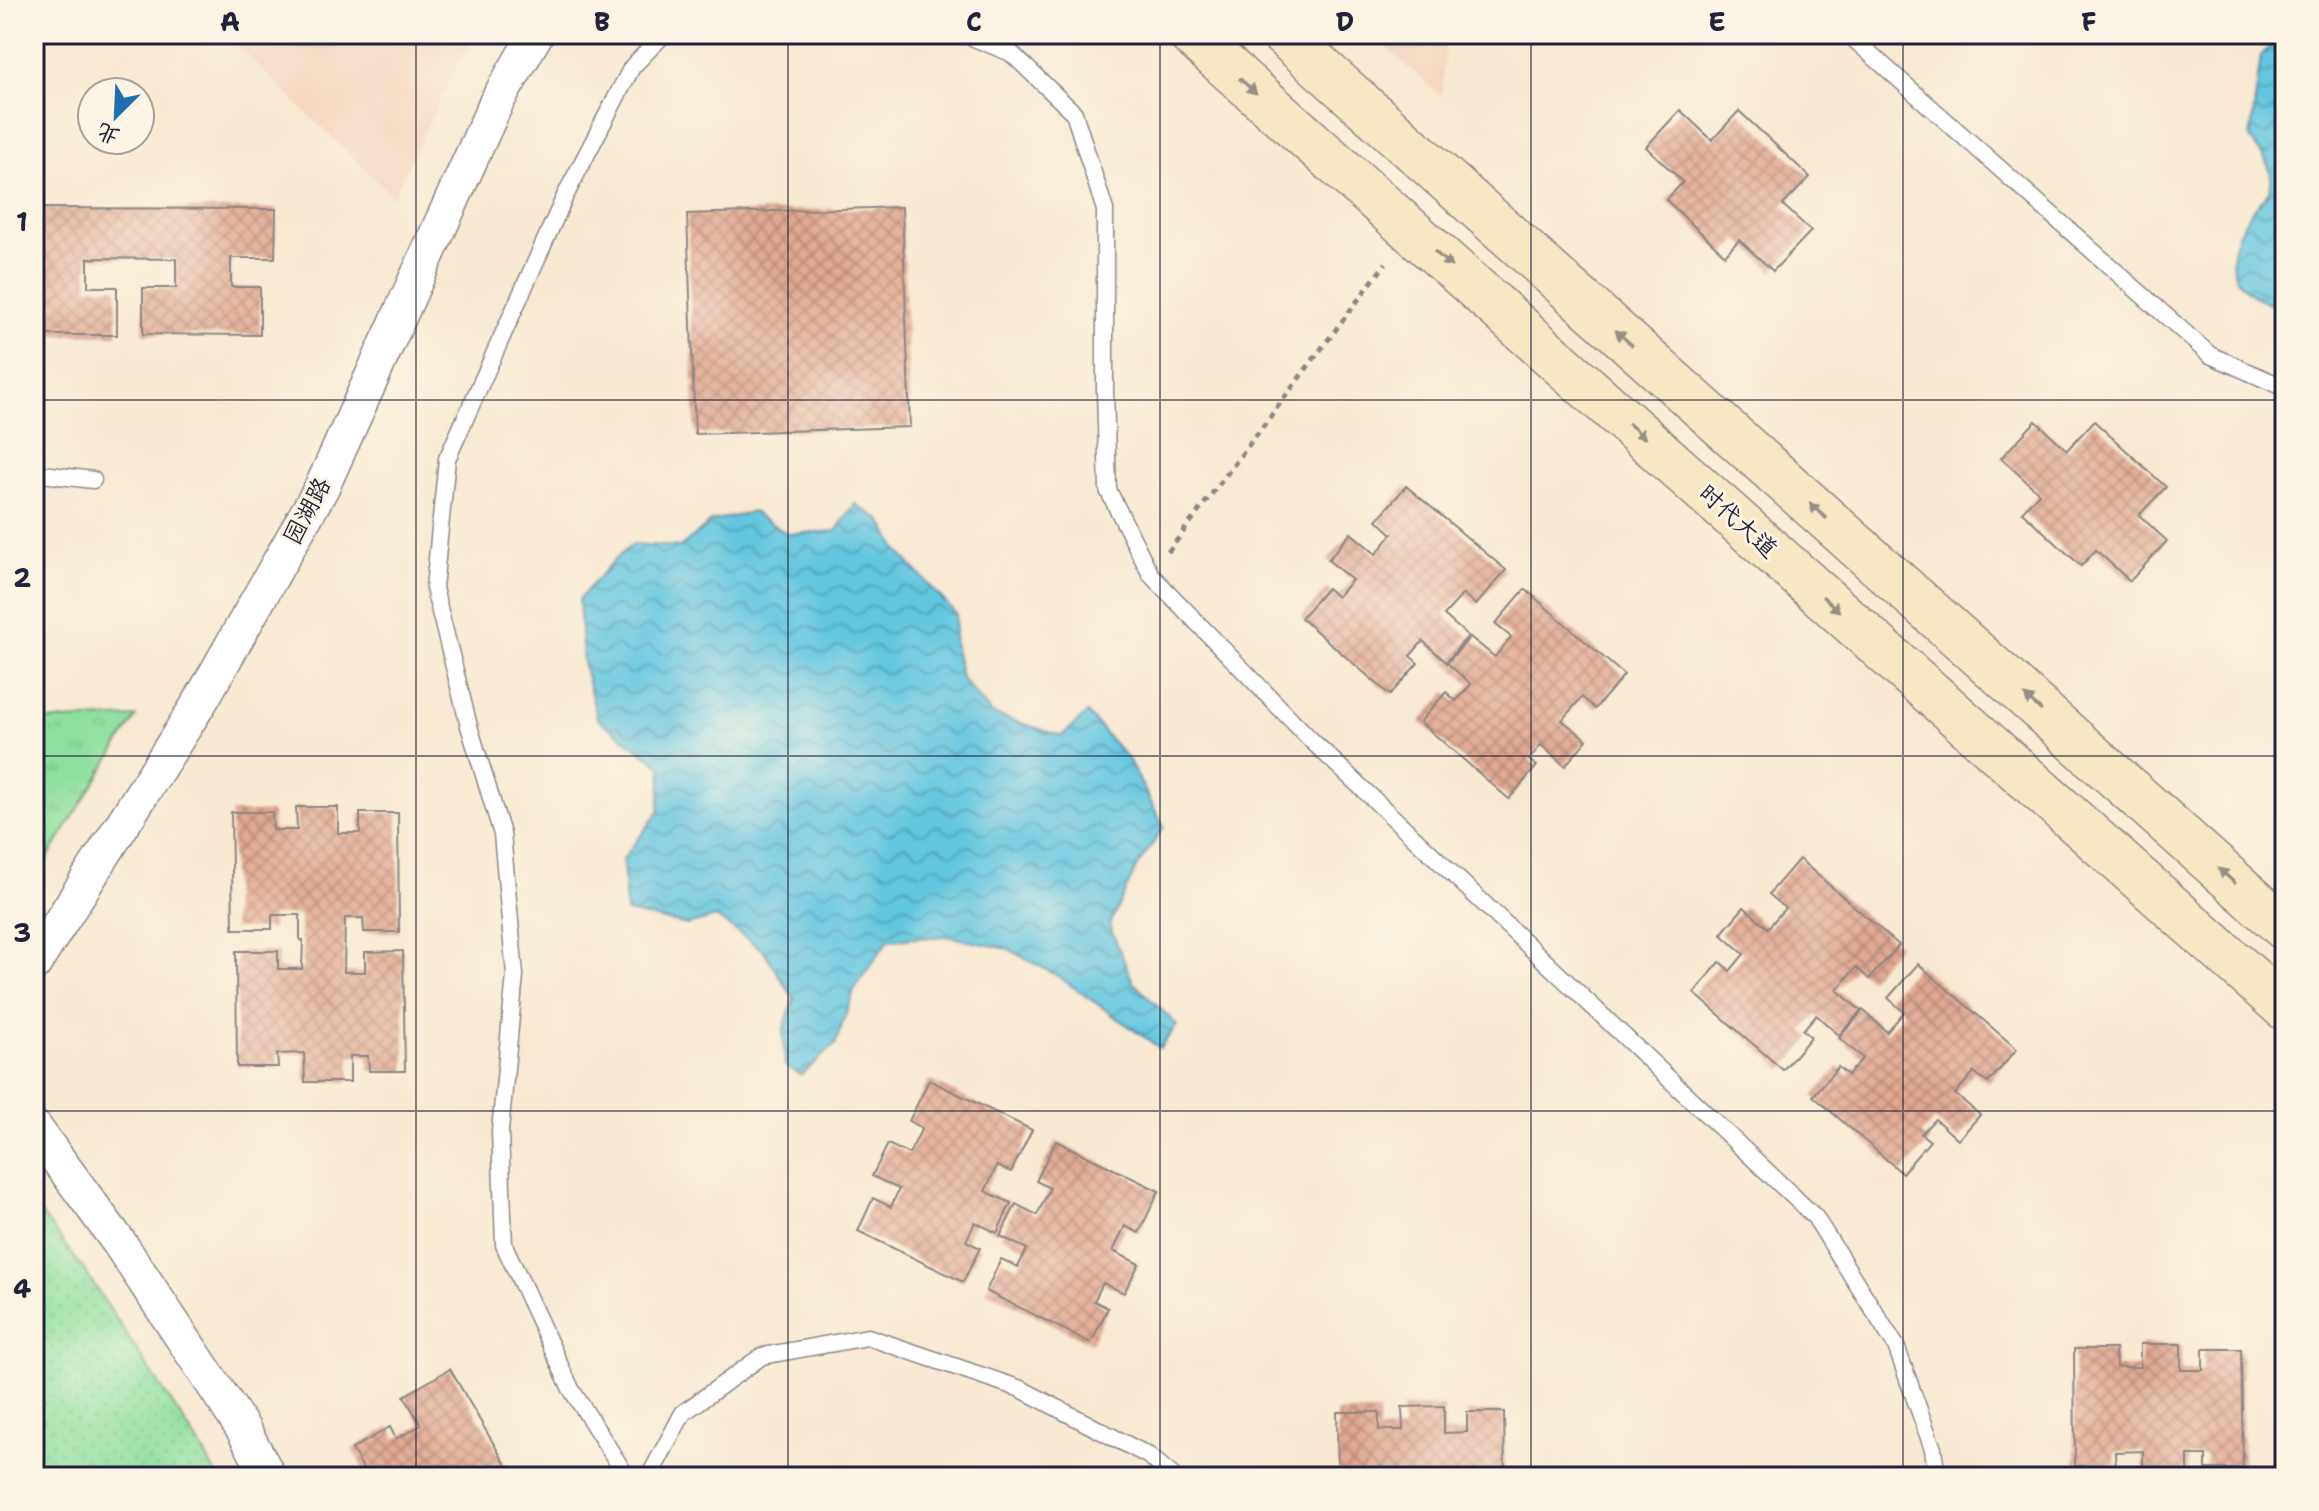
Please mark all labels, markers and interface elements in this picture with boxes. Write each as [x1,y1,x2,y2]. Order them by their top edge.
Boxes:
text: A [220,4,240,39]
text: B [594,4,610,39]
text: C [966,4,982,39]
text: D [1336,4,1354,39]
text: E [1708,4,1726,39]
text: F [2081,4,2097,39]
north arrow [76,76,156,156]
one-way arrow [1238,77,1258,94]
text: 北 [92,116,124,152]
text: 1 [16,204,28,239]
one-way arrow [1433,249,1452,267]
one-way arrow [1614,329,1634,347]
one-way arrow [1627,422,1646,440]
street label: 园湖路 [276,472,338,550]
street label: 时代大道 [1692,477,1784,565]
one-way arrow [1808,503,1828,520]
text: 2 [13,560,31,595]
one-way arrow [1821,595,1841,612]
one-way arrow [2023,694,2042,712]
one-way arrow [2217,868,2237,885]
text: 3 [13,915,31,950]
text: 4 [13,1271,31,1306]

